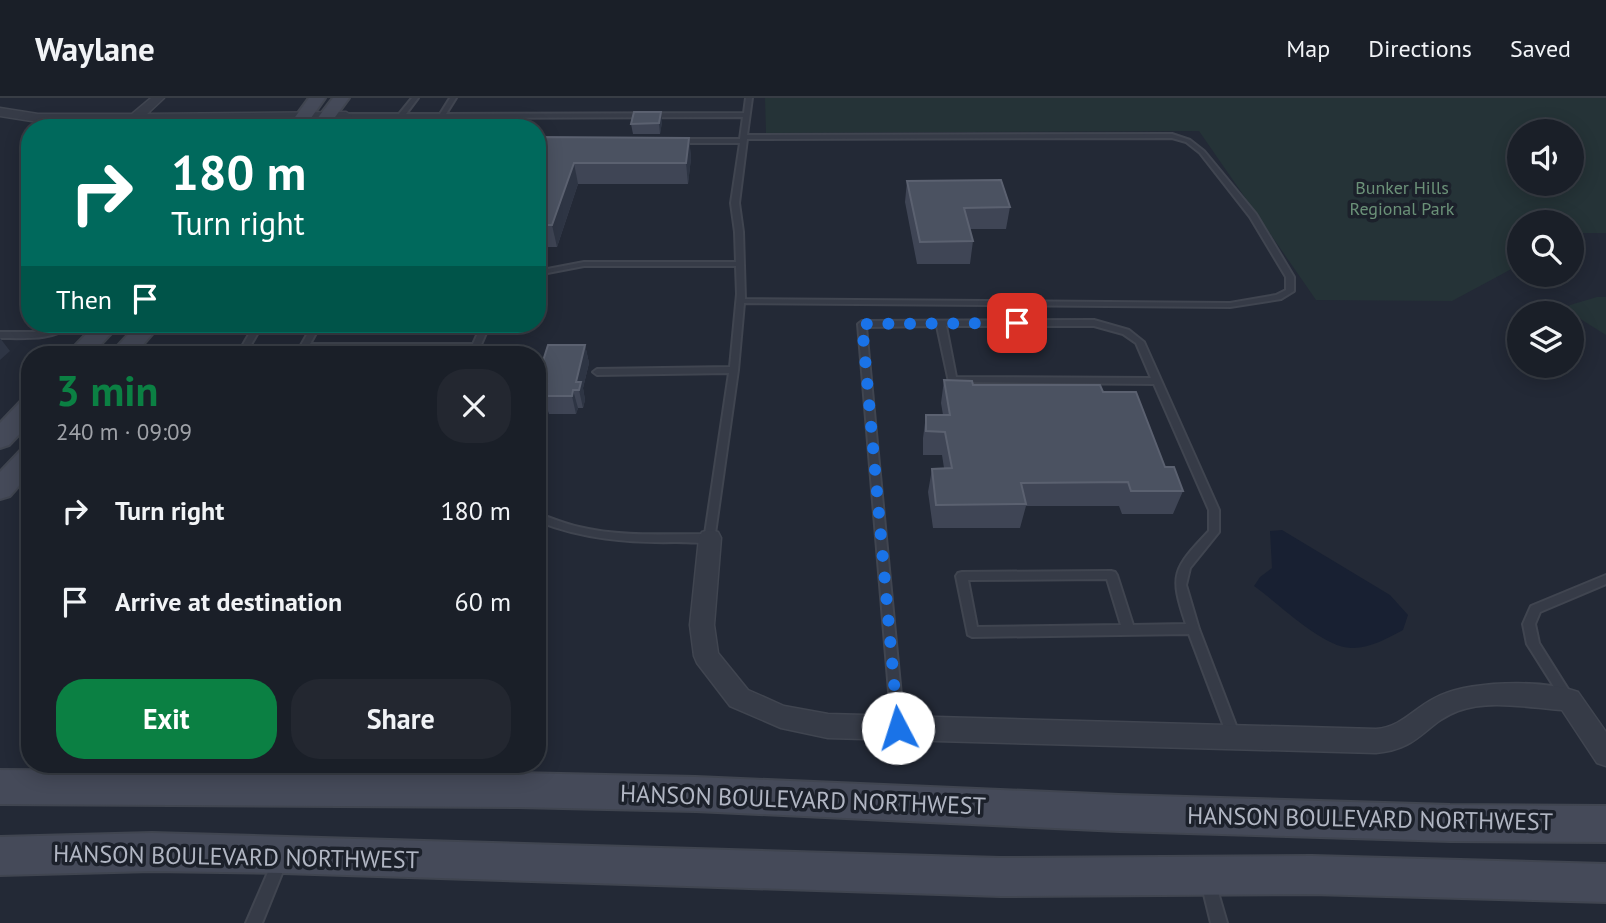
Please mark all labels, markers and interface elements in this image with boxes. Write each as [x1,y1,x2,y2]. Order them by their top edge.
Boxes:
text: Waylane [35,27,155,70]
text: Map [1286,33,1330,64]
text: Directions [1368,33,1472,64]
text: Saved [1510,33,1571,64]
map controls [1507,119,1584,378]
button: sound [1507,119,1584,196]
text: 180 m [171,140,306,204]
icon: right [56,147,147,238]
park label: Bunker Hills Regional Park [1350,176,1455,220]
text: Turn right [171,202,305,244]
button: search [1507,210,1584,287]
icon: arrive [126,280,164,318]
text: Then [56,283,112,316]
pin [987,293,1047,353]
button: layers [1507,301,1584,378]
icon: arrive [998,304,1036,342]
text: 3 min [56,363,158,418]
button: close [437,369,511,443]
text: 240 m · 09:09 [56,417,192,446]
icon: right [56,492,94,530]
text: Turn right [115,494,224,527]
text: 180 m [440,494,511,527]
icon: arrive [56,583,94,621]
text: Arrive at destination [115,585,342,618]
text: 60 m [455,585,511,618]
button: Exit [56,679,277,759]
button: Share [291,679,511,759]
position arrow [861,691,935,765]
street label: HANSON BOULEVARD NORTHWEST [620,778,986,821]
street label: HANSON BOULEVARD NORTHWEST [1187,800,1553,837]
street label: HANSON BOULEVARD NORTHWEST [53,838,419,875]

